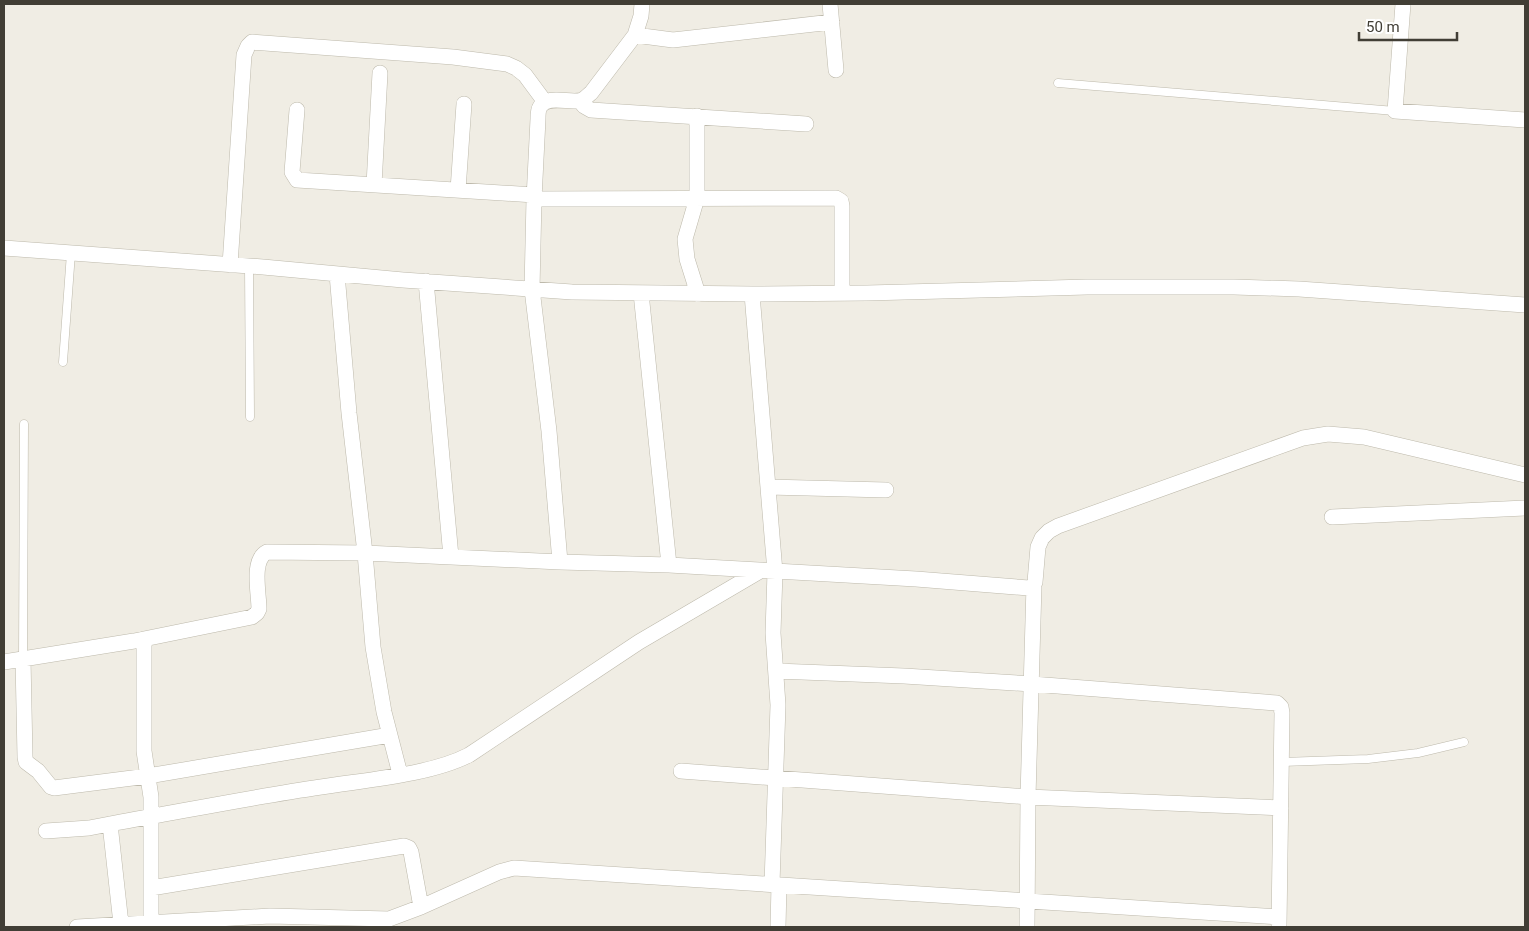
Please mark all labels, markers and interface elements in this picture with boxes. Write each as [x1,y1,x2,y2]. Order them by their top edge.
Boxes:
scale bar [1359,10,1456,42]
text: 50 m [1366,18,1400,36]

